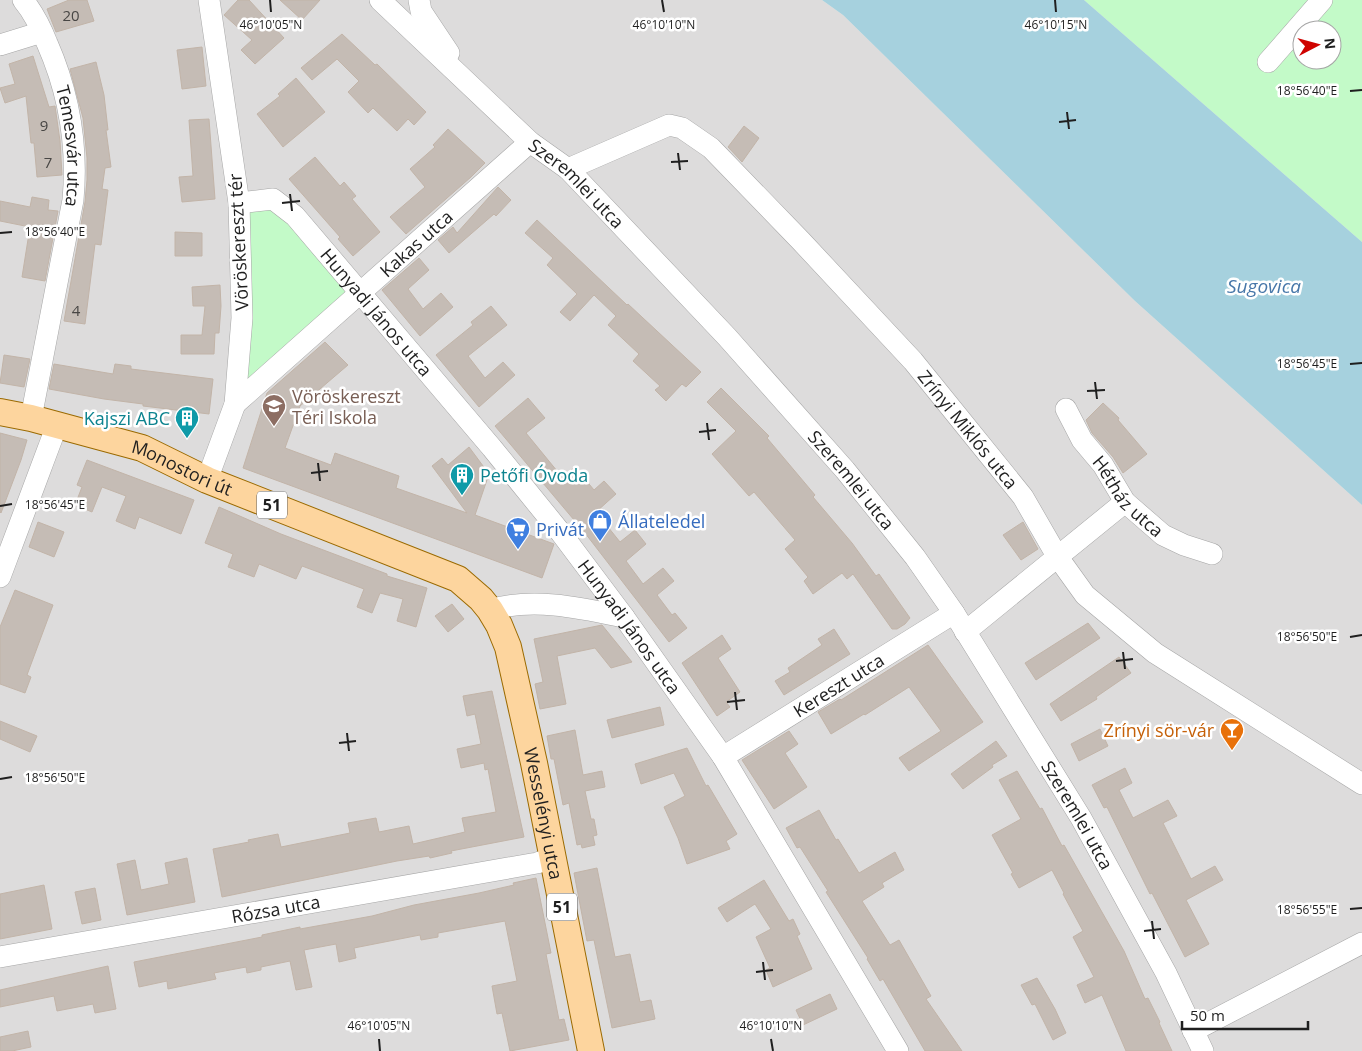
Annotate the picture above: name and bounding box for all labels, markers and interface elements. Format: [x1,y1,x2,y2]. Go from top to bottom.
house number: 20 [62,5,80,25]
text: 46°10'05"N [240,16,302,33]
text: 46°10'10"N [633,16,695,33]
text: 46°10'15"N [1025,16,1087,33]
north arrow [1292,20,1342,70]
text: N [1320,37,1340,50]
street label: Temesvár utca [51,82,86,209]
text: 18°56'40"E [1277,82,1337,99]
house number: 9 [40,115,48,135]
street label: Szeremlei utca [524,133,630,233]
house number: 7 [44,152,52,172]
street label: Vöröskereszt tér [222,172,254,311]
street label: Kakas utca [374,204,458,282]
text: 18°56'40"E [25,223,85,240]
street label: Hunyadi János utca [315,243,438,381]
water label: Sugovica [1227,273,1301,299]
house number: 4 [72,300,81,320]
text: 18°56'45"E [1277,355,1337,372]
street label: Zrínyi Miklós utca [913,365,1024,494]
place label: Vöröskereszt Téri Iskola [292,384,401,429]
school or university icon: Vöröskereszt Téri Iskola [261,393,287,427]
building icon: Kajszi ABC [174,405,200,439]
place label: Kajszi ABC [84,406,170,430]
street label: Szeremlei utca [803,425,900,534]
street label: Monostori út [129,434,236,501]
street label: Hétház utca [1088,450,1169,542]
building icon: Petőfi Óvoda [449,462,475,496]
place label: Petőfi Óvoda [480,463,588,487]
road number: 51 [257,492,287,518]
text: 18°56'45"E [25,496,85,513]
shop icon: Állateledel [587,508,613,542]
place label: Állateledel [618,509,705,533]
supermarket icon: Privát [505,516,531,550]
place label: Privát [536,517,584,541]
street label: Hunyadi János utca [573,554,687,699]
text: 18°56'50"E [1277,628,1337,645]
street label: Kereszt utca [788,648,888,722]
bar icon: Zrínyi sör-vár [1219,717,1245,751]
place label: Zrínyi sör-vár [1104,718,1215,742]
street label: Wesselényi utca [519,745,569,881]
street label: Szeremlei utca [1036,756,1119,874]
text: 18°56'50"E [25,769,85,786]
street label: Rózsa utca [230,889,322,928]
road number: 51 [547,894,577,920]
text: 18°56'55"E [1277,901,1337,918]
scale bar [1182,998,1308,1030]
text: 50 m [1190,1005,1225,1025]
text: 46°10'05"N [348,1017,410,1034]
text: 46°10'10"N [740,1017,802,1034]

